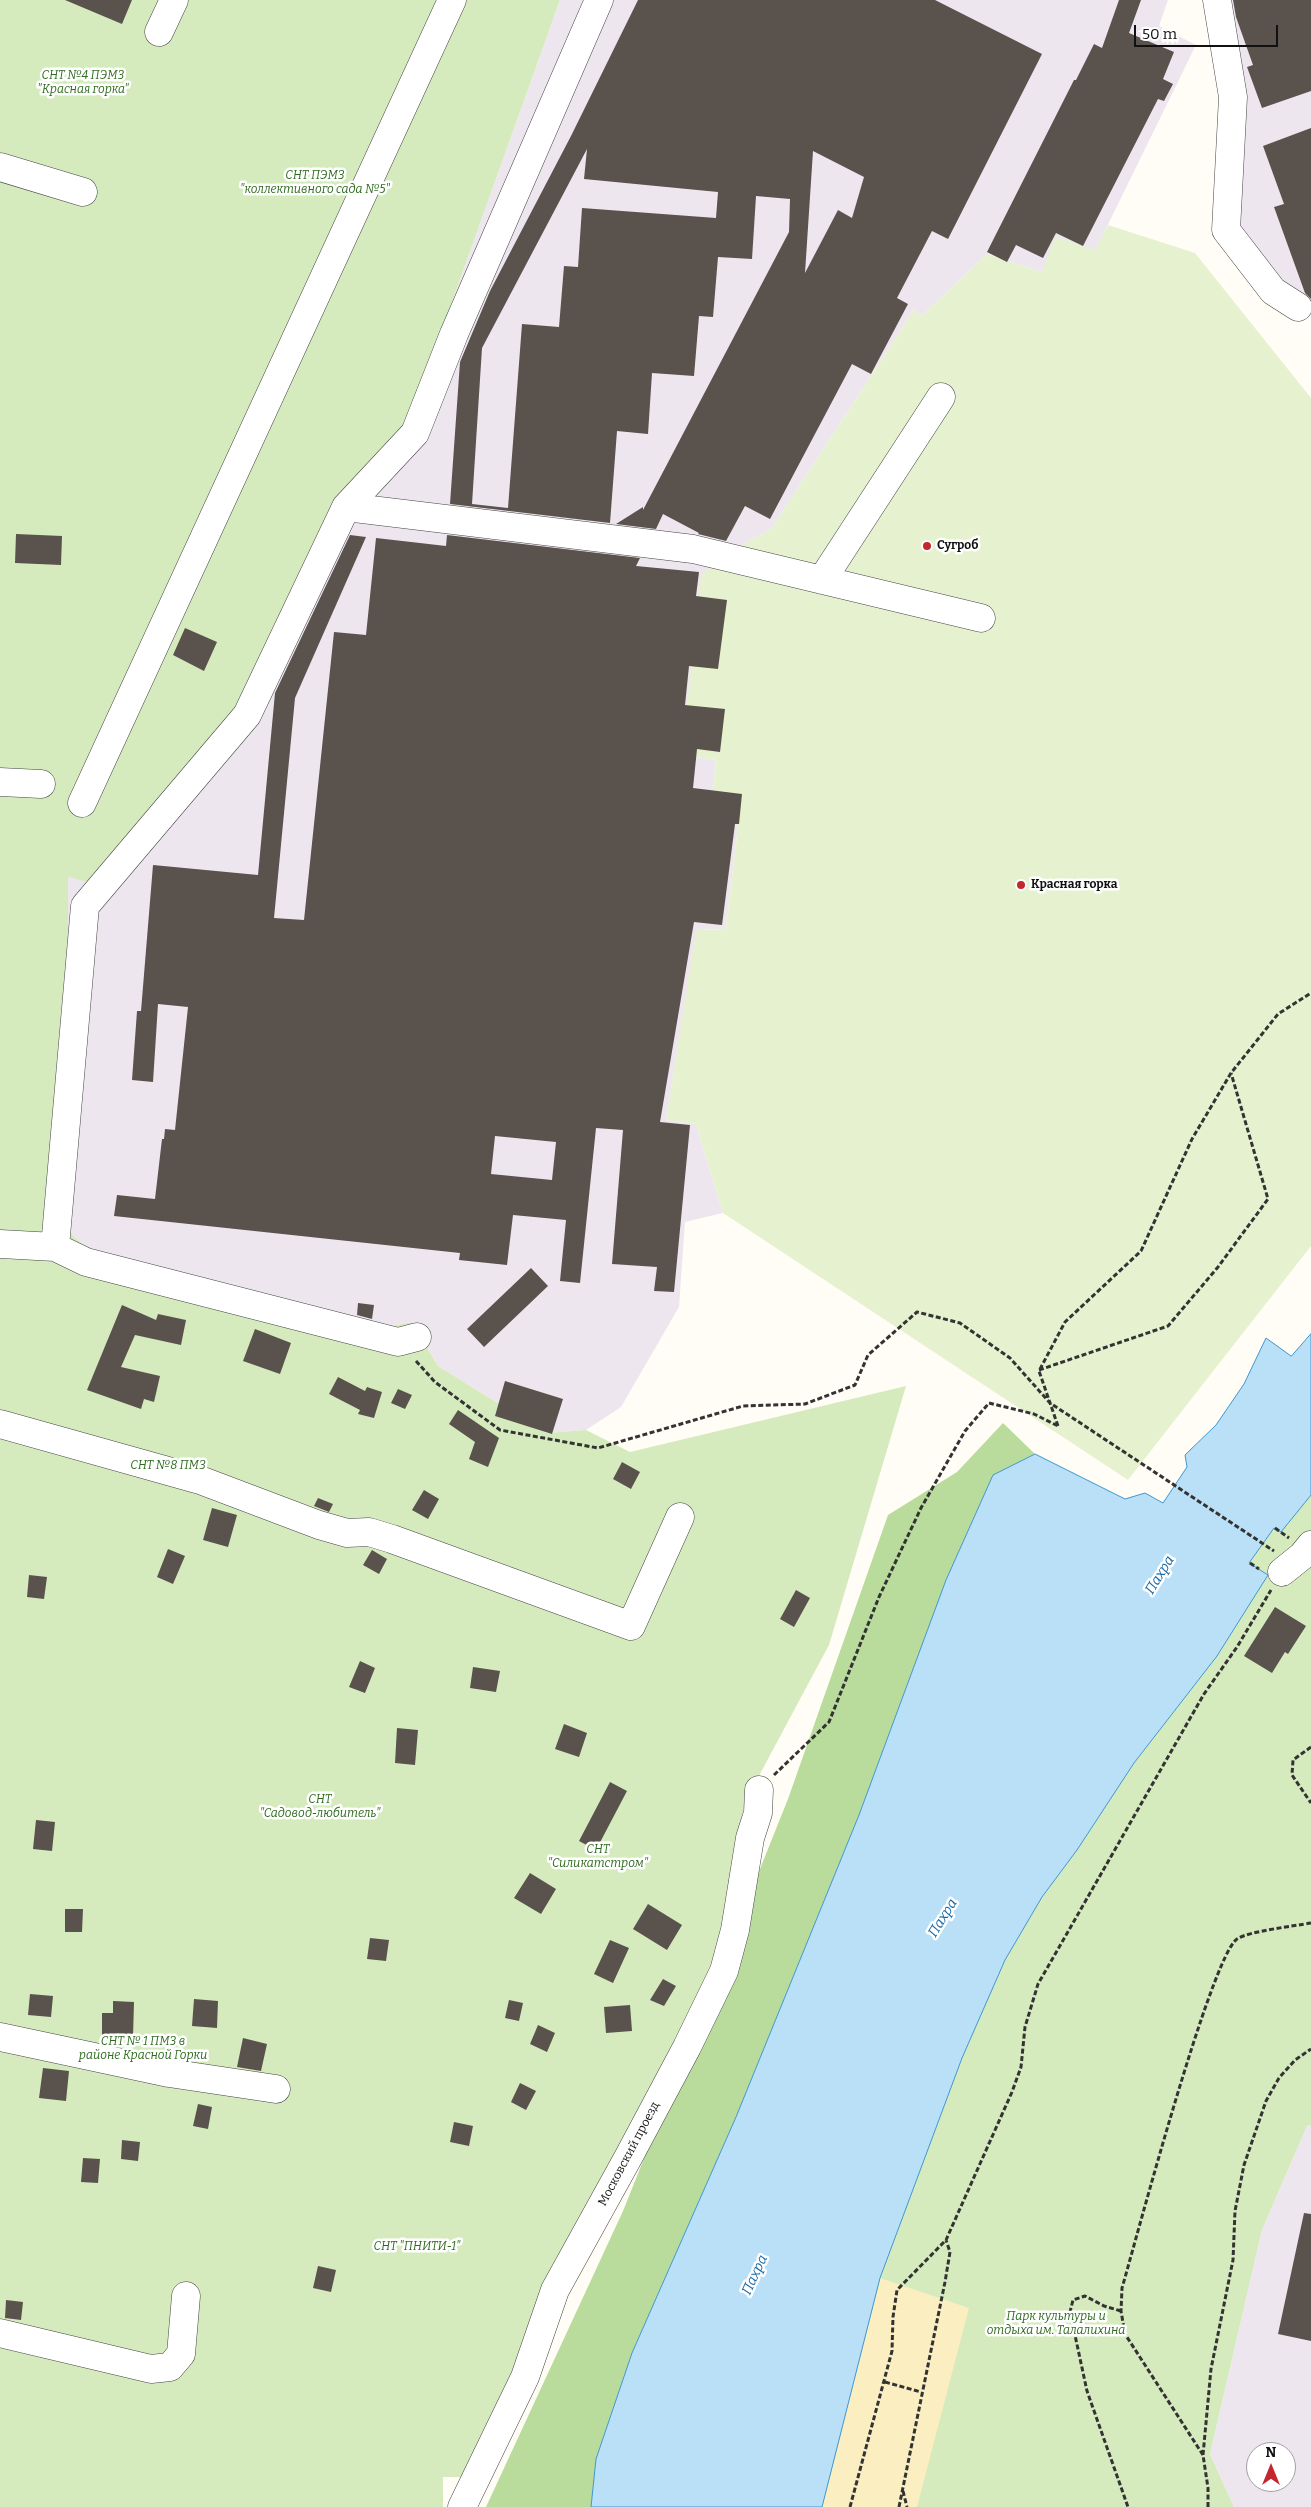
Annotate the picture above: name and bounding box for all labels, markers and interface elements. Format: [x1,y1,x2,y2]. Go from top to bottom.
scale bar [1136,15,1280,47]
text: 50 m [1142,25,1177,43]
park label: СНТ №4 ПЭМЗ "Красная горка" [37,69,129,97]
park label: СНТ ПЭМЗ "коллективного сада №5" [240,169,390,197]
place label: Сугроб [937,539,978,553]
marker: Сугроб [921,540,933,552]
place label: Красная горка [1031,878,1117,892]
marker: Красная горка [1015,879,1027,891]
park label: СНТ №8 ПМЗ [130,1459,206,1473]
water label: Пахра [1142,1553,1178,1597]
park label: СНТ "Садовод-любитель" [260,1793,380,1821]
park label: СНТ "Силикатстром" [548,1843,648,1871]
water label: Пахра [925,1896,961,1940]
park label: СНТ № 1 ПМЗ в районе Красной Горки [79,2035,207,2063]
street label: Московский проезд [595,2099,663,2209]
park label: СНТ "ПНИТИ-1" [374,2240,460,2254]
water label: Пахра [739,2252,771,2298]
park label: Парк культуры и отдыха им. Талалихина [987,2310,1125,2338]
north arrow [1246,2442,1296,2492]
text: N [1266,2444,1276,2461]

